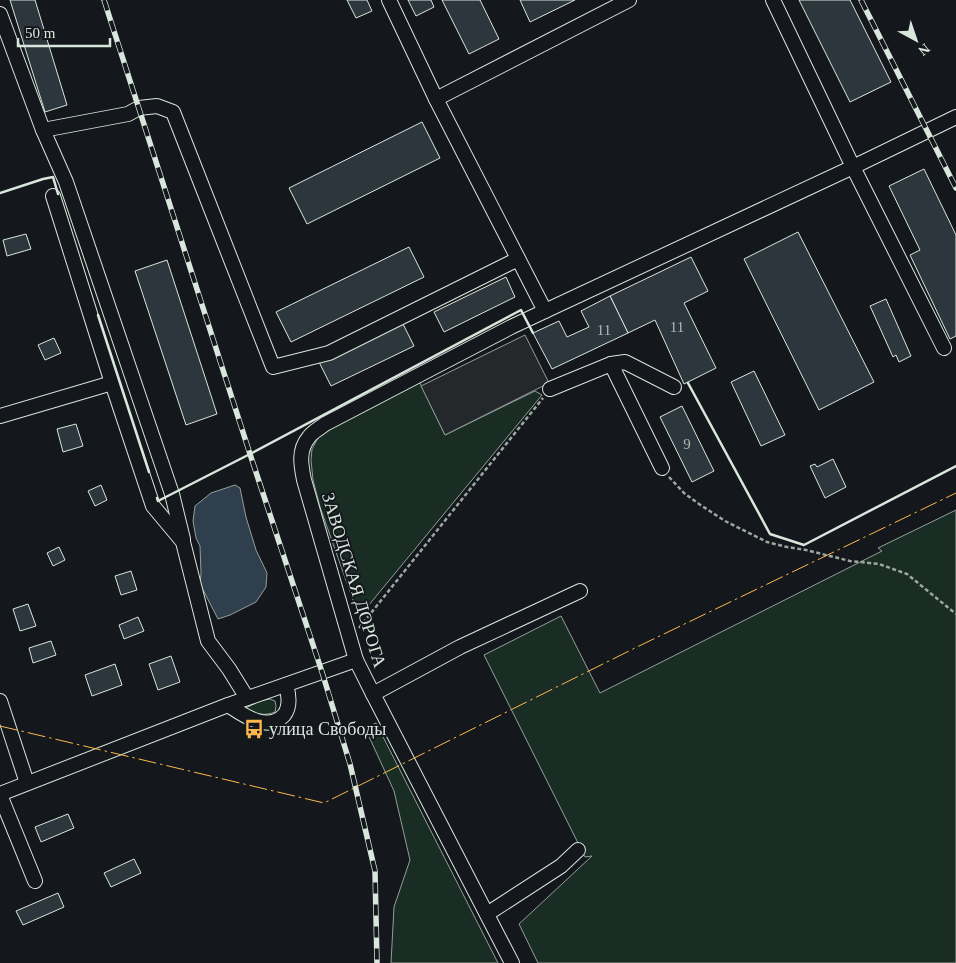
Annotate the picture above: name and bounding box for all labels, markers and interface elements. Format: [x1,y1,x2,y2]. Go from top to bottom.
scale bar [18,15,110,47]
north arrow [891,15,941,65]
text: 50 m [25,25,56,41]
text: N [915,41,933,59]
house number: 11 [670,319,684,335]
house number: 11 [597,322,611,338]
house number: 9 [683,436,691,452]
street label: ЗАВОДСКАЯ ДОРОГА [318,490,390,670]
bus stop icon: улица Свободы [243,718,265,740]
place label: улица Свободы [269,719,386,739]

